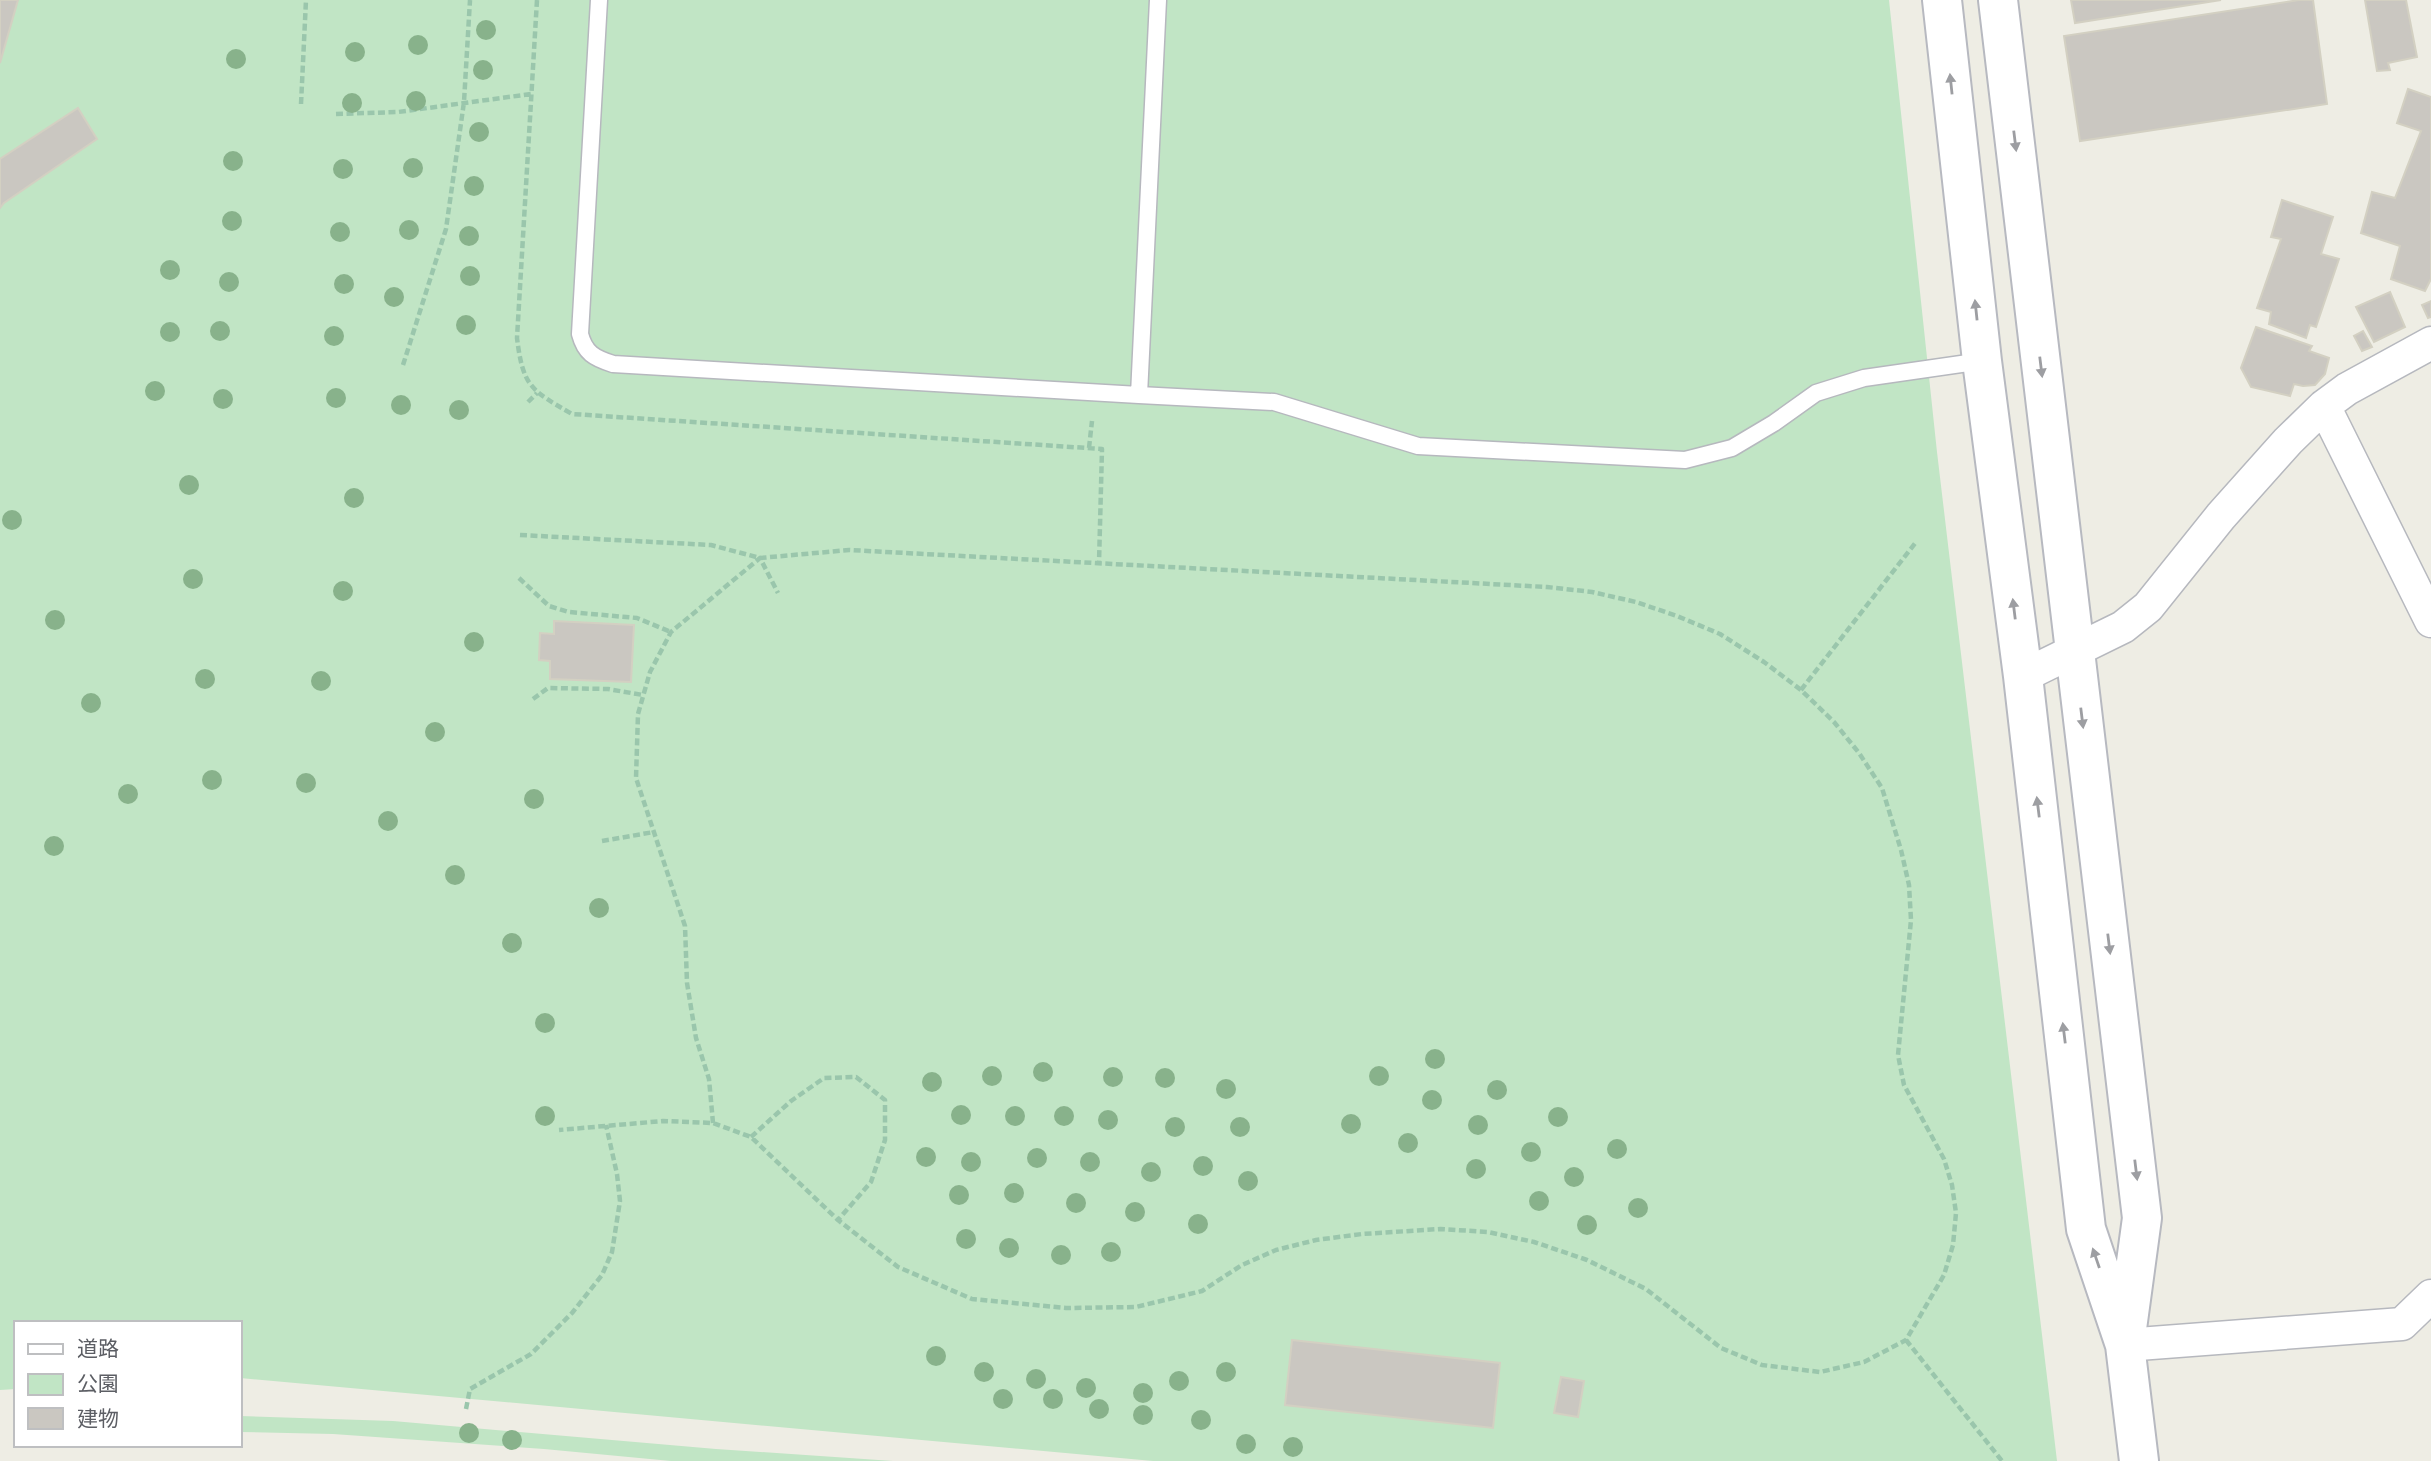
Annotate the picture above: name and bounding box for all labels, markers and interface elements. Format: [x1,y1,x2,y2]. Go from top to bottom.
one-way arrow [1946,73,1957,95]
one-way arrow [2009,130,2020,152]
one-way arrow [1970,299,1981,321]
one-way arrow [2035,356,2046,378]
one-way arrow [2008,597,2019,619]
one-way arrow [2076,707,2087,729]
one-way arrow [2032,796,2043,818]
one-way arrow [2103,933,2114,955]
one-way arrow [2058,1022,2069,1044]
one-way arrow [2130,1159,2141,1181]
one-way arrow [2090,1247,2101,1268]
legend [14,1321,242,1447]
text: 道路 [77,1335,119,1361]
text: 公園 [77,1370,119,1396]
text: 建物 [77,1405,119,1431]

